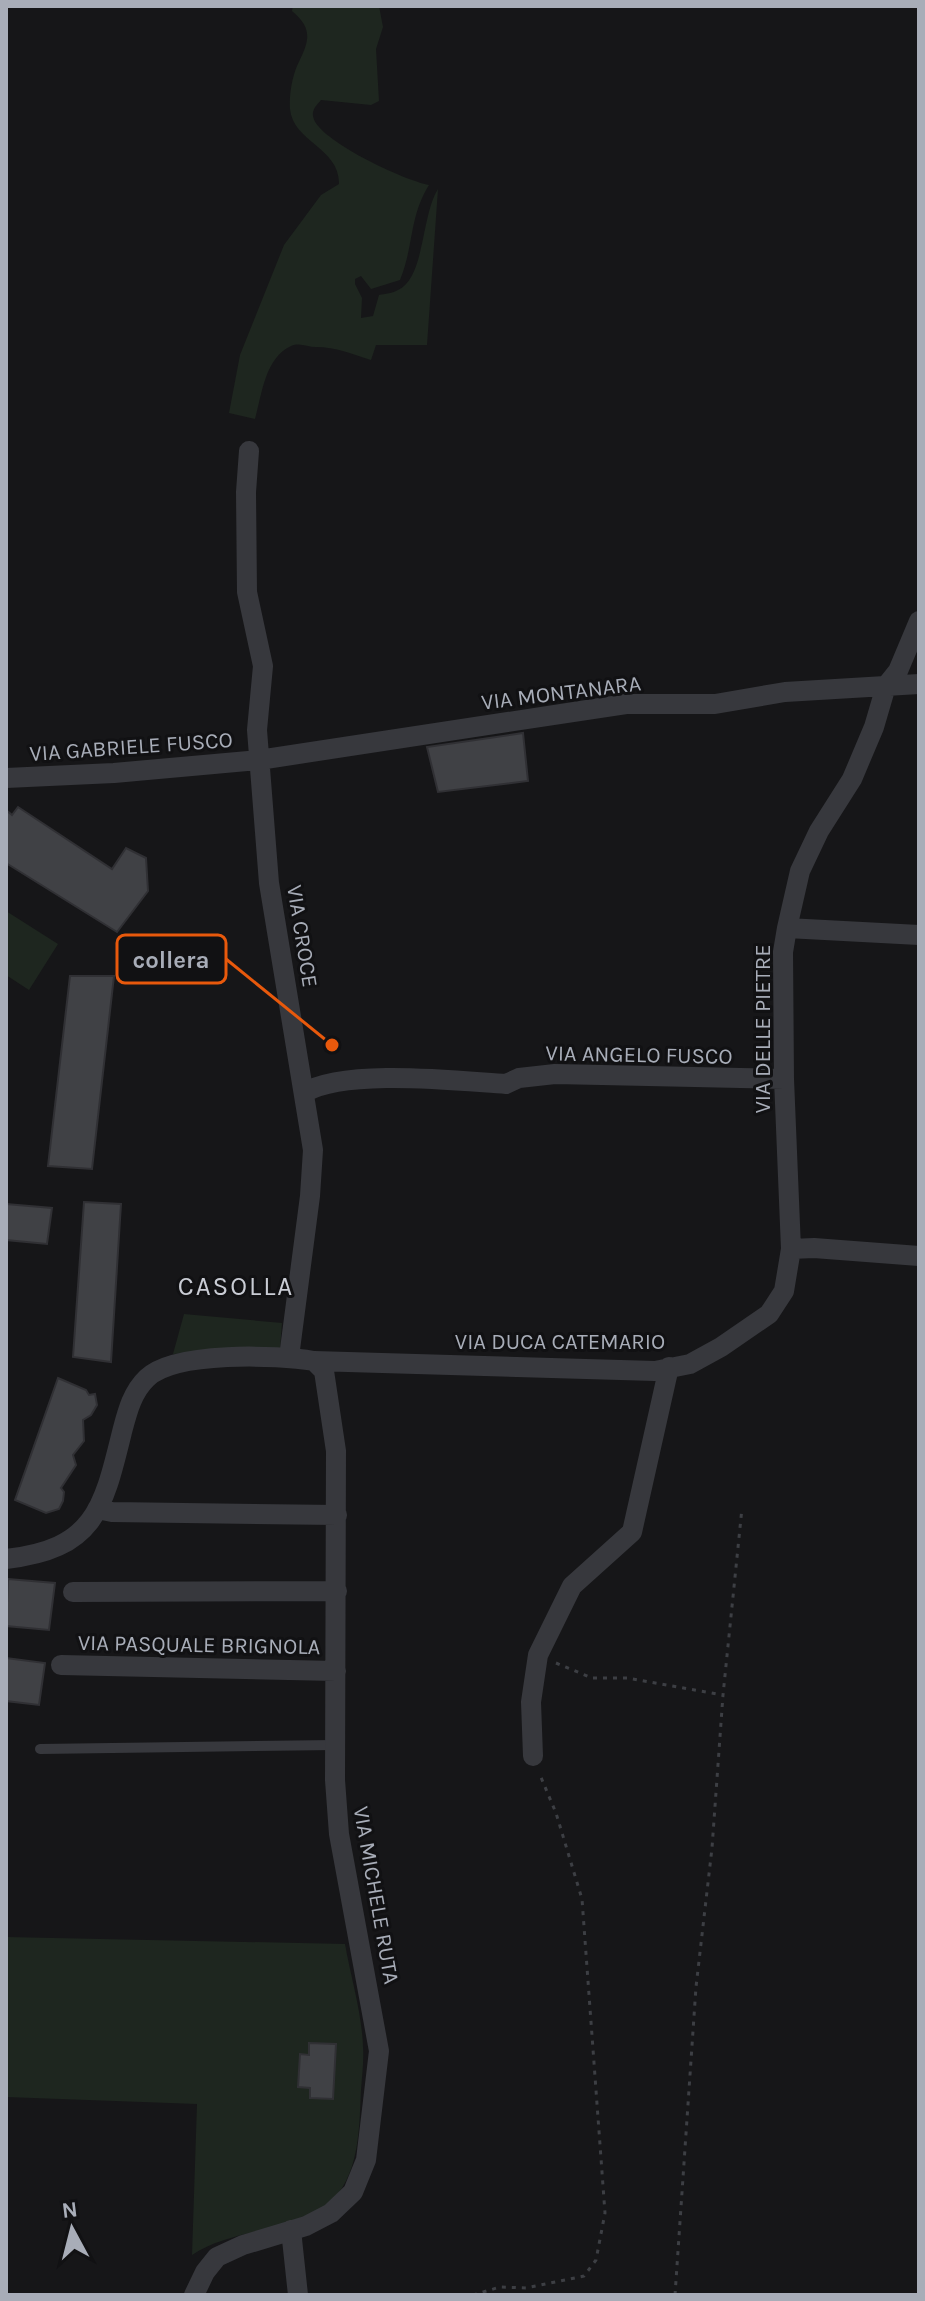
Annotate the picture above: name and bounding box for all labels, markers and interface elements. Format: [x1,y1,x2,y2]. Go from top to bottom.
street label: VIA MONTANARA [480,670,643,716]
street label: VIA GABRIELE FUSCO [29,727,234,767]
street label: VIA CROCE [281,883,323,989]
callout: collera [117,935,226,983]
street label: VIA DELLE PIETRE [750,945,776,1114]
text: collera [132,946,210,974]
street label: VIA ANGELO FUSCO [545,1040,733,1070]
district label: CASOLLA [178,1271,294,1302]
street label: VIA DUCA CATEMARIO [455,1329,665,1355]
street label: VIA PASQUALE BRIGNOLA [78,1630,321,1660]
street label: VIA MICHELE RUTA [348,1804,405,1987]
north arrow [32,2189,112,2269]
text: N [60,2196,79,2224]

